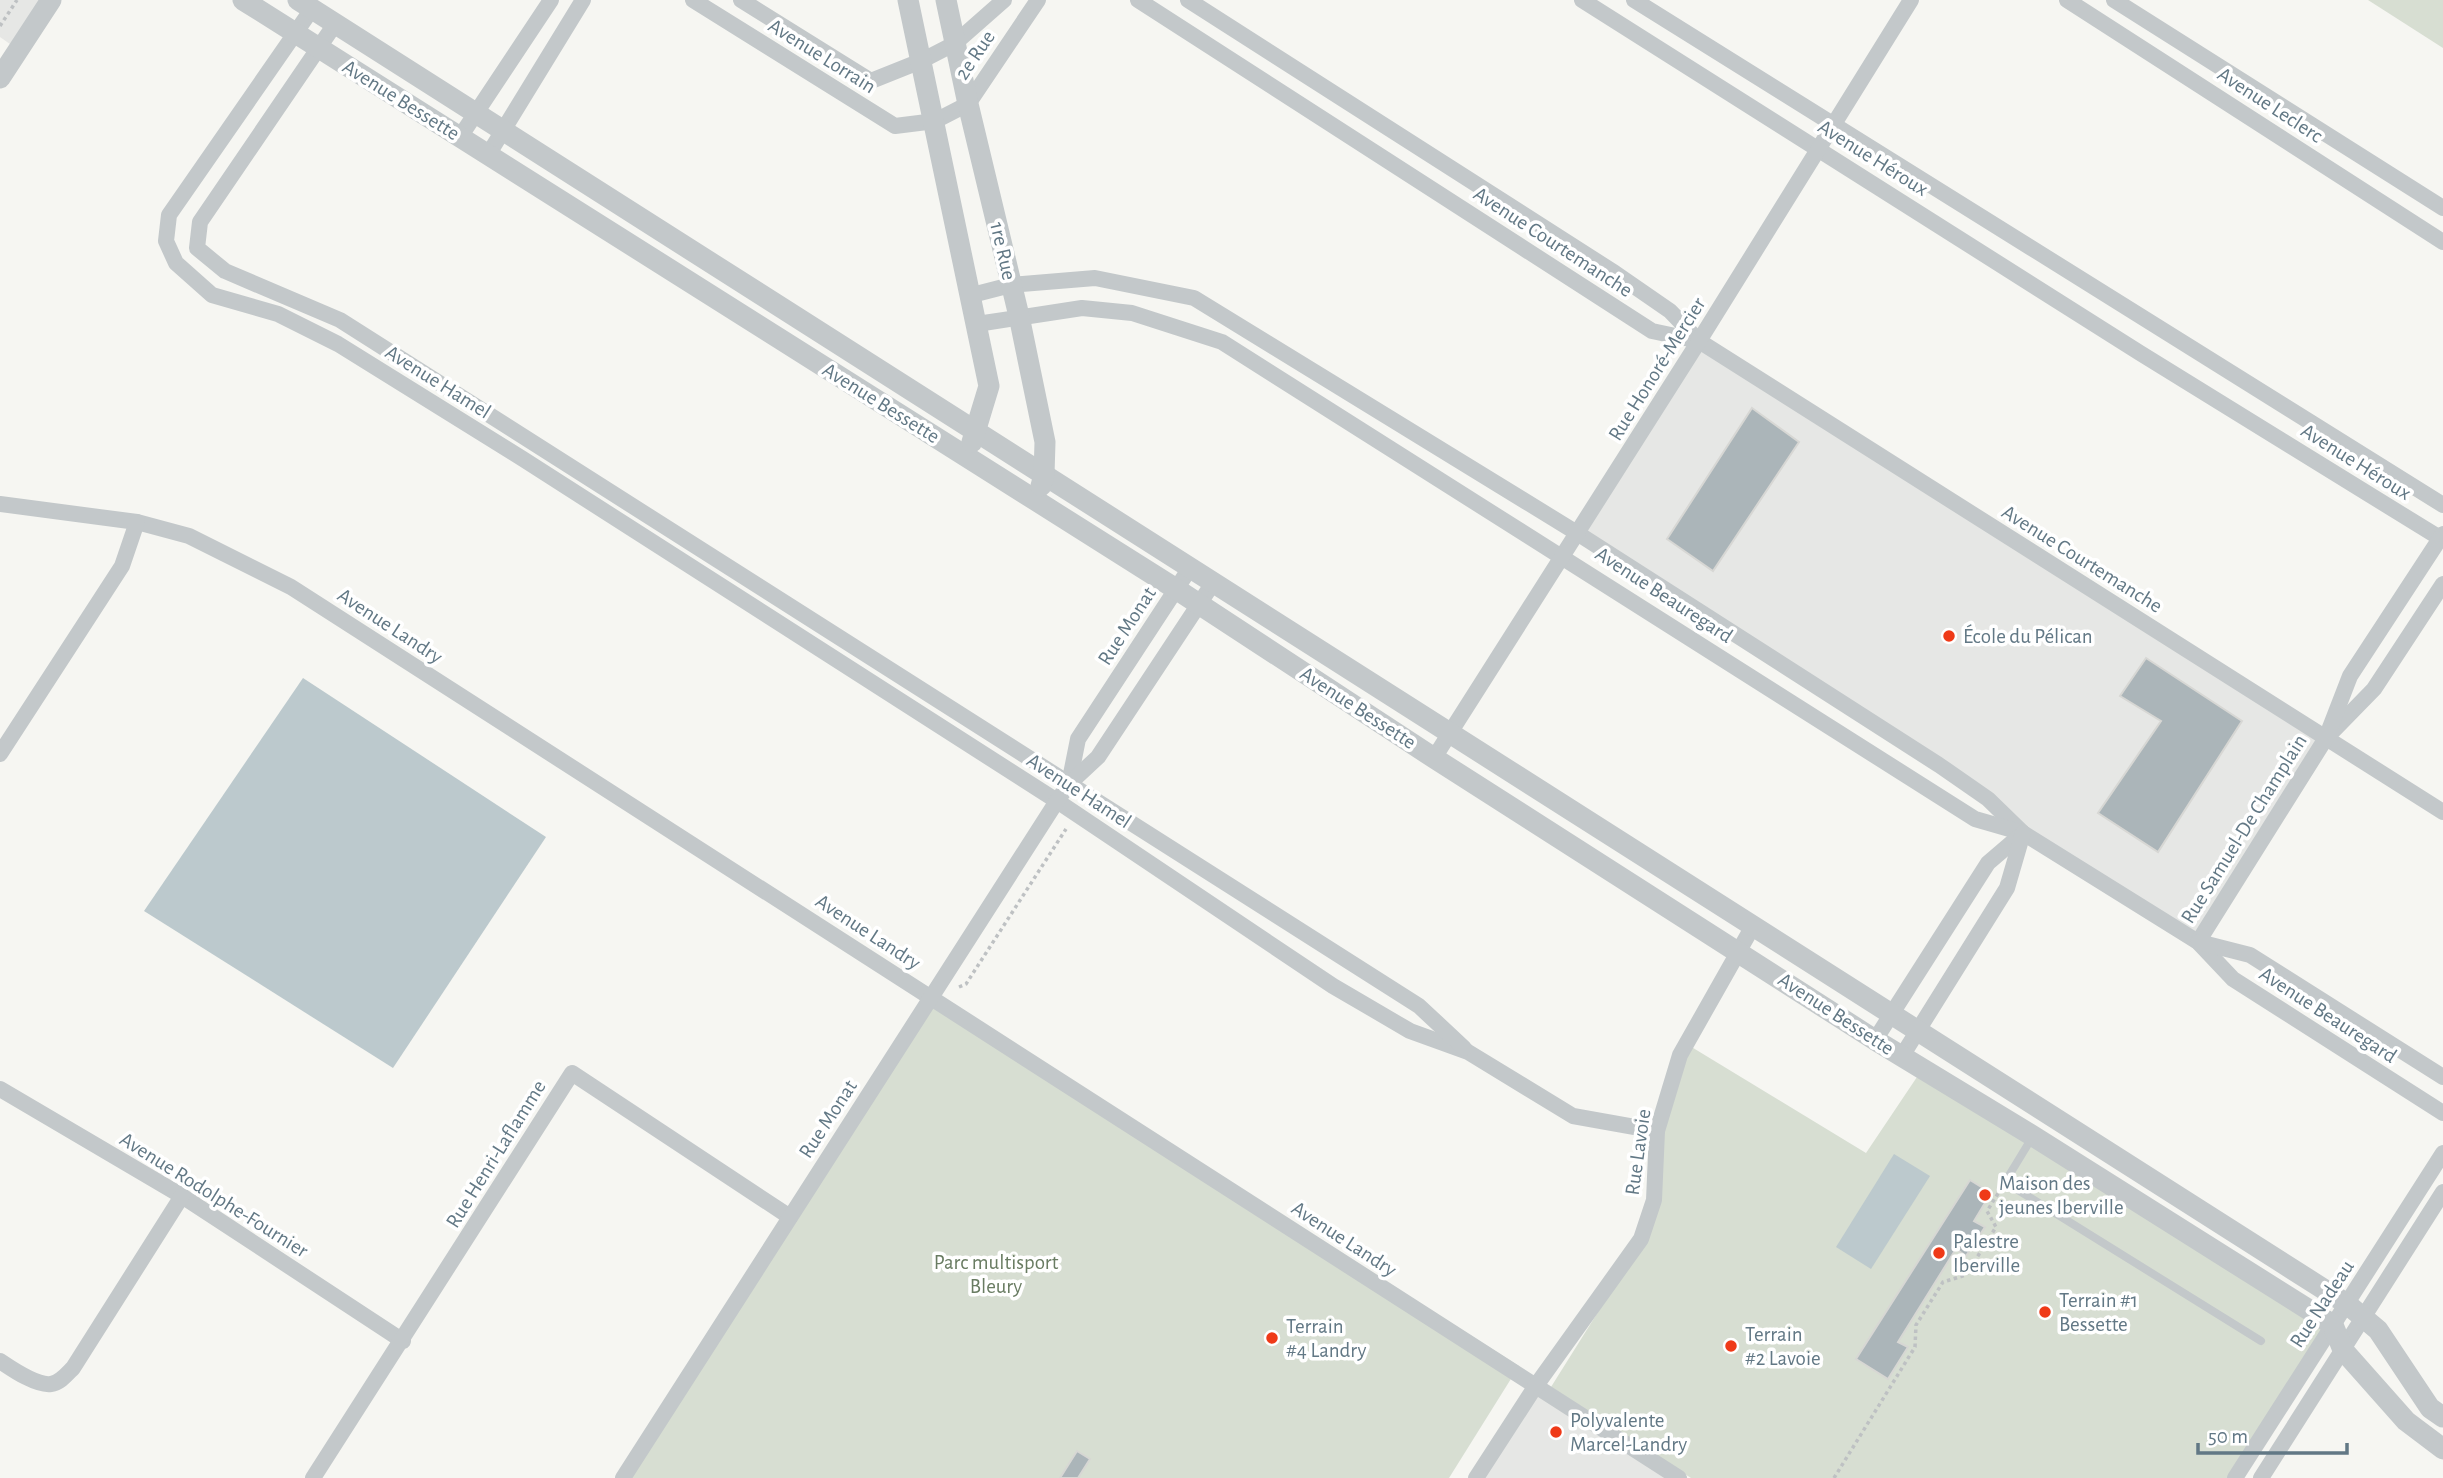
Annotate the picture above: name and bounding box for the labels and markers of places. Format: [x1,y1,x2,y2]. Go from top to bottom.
place label: École du Pélican [1963,624,2093,647]
marker: École du Pélican [1941,628,1957,644]
place label: Maison des jeunes Iberville [1999,1173,2124,1218]
marker: Maison des jeunes Iberville [1977,1187,1993,1203]
place label: Palestre Iberville [1953,1231,2020,1276]
marker: Palestre Iberville [1931,1245,1947,1261]
place label: Terrain #1 Bessette [2059,1290,2138,1335]
marker: Terrain #1 Bessette [2037,1304,2053,1320]
place label: Terrain #4 Landry [1286,1316,1366,1361]
place label: Terrain #2 Lavoie [1745,1324,1821,1369]
marker: Terrain #4 Landry [1264,1330,1280,1346]
marker: Terrain #2 Lavoie [1723,1338,1739,1354]
place label: Polyvalente Marcel-Landry [1570,1410,1687,1455]
marker: Polyvalente Marcel-Landry [1548,1424,1564,1440]

